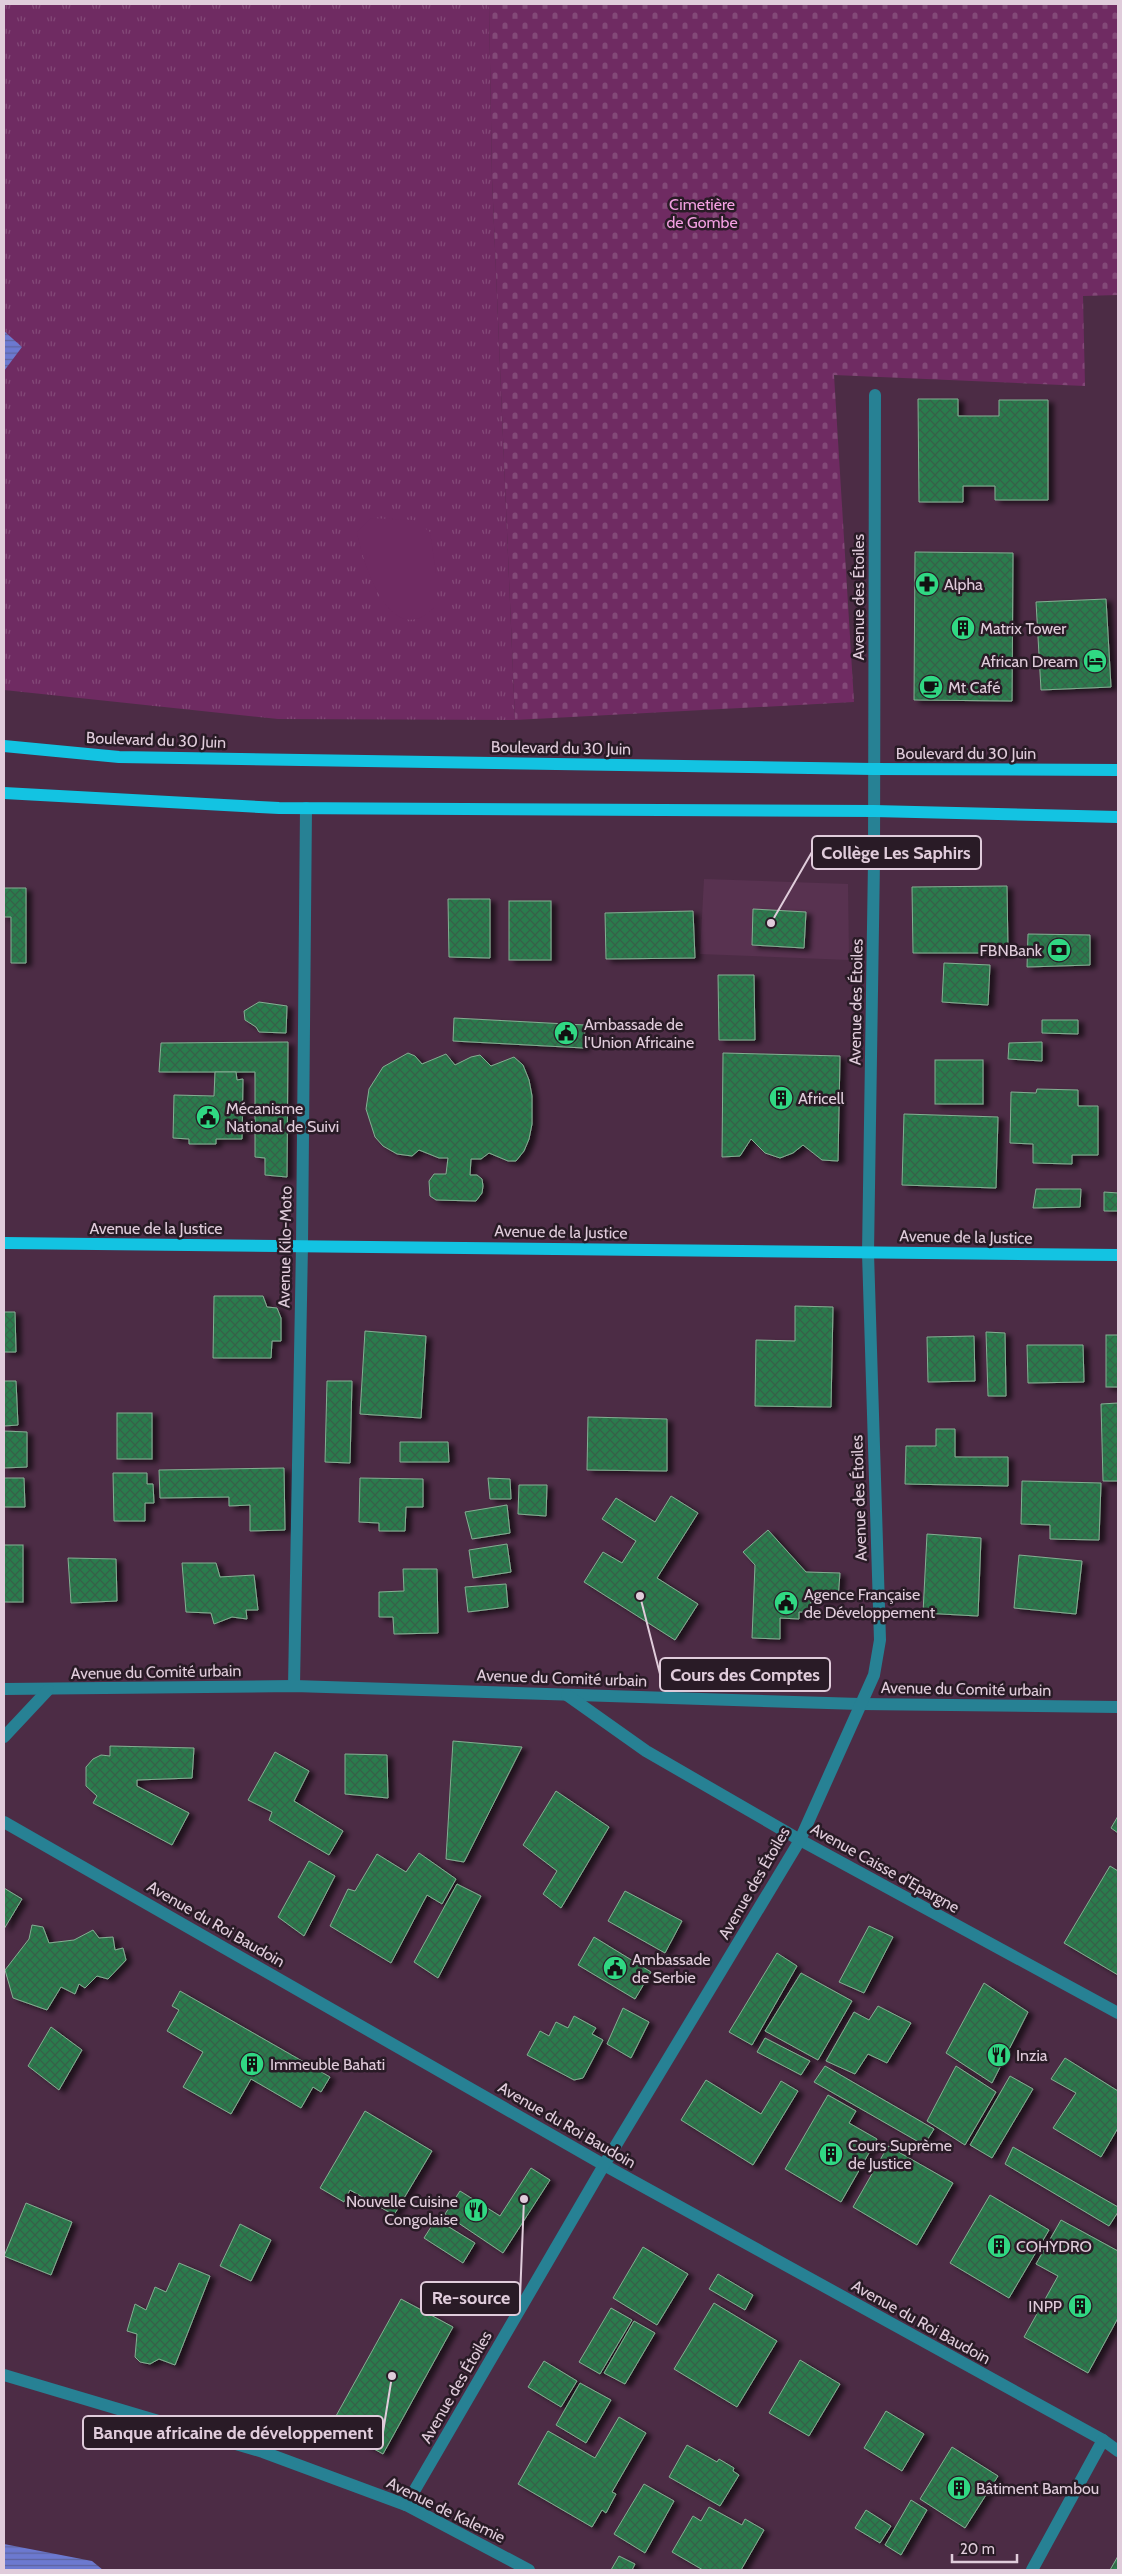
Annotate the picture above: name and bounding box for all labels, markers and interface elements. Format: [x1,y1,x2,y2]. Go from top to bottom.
park label: Cimetière de Gombe [666,195,738,232]
street label: Avenue des Étoiles [849,533,868,660]
pharmacy icon: Alpha [914,571,940,597]
place label: Alpha [944,575,983,594]
building icon: Matrix Tower [950,615,976,641]
place label: Matrix Tower [980,619,1067,638]
hotel icon: African Dream [1082,648,1108,674]
place label: African Dream [981,652,1078,671]
cafe icon: Mt Café [918,674,944,700]
place label: Mt Café [948,678,1000,697]
street label: Boulevard du 30 Juin [86,728,226,752]
street label: Boulevard du 30 Juin [491,737,631,759]
street label: Boulevard du 30 Juin [896,744,1036,763]
callout: Collège Les Saphirs [812,836,981,869]
text: Collège Les Saphirs [821,842,971,864]
bank icon: FBNBank [1046,937,1072,963]
street label: Avenue des Étoiles [845,938,867,1065]
place label: FBNBank [979,941,1043,960]
place label: Ambassade de l'Union Africaine [584,1015,694,1052]
public building icon: Ambassade de l'Union Africaine [553,1020,579,1046]
building icon: Africell [768,1085,794,1111]
place label: Africell [798,1089,844,1108]
place label: Mécanisme National de Suivi [226,1099,339,1136]
public building icon: Mécanisme National de Suivi [195,1104,221,1130]
street label: Avenue Kilo-Moto [274,1186,296,1308]
street label: Avenue de la Justice [89,1219,223,1238]
street label: Avenue de la Justice [494,1221,628,1243]
street label: Avenue de la Justice [899,1226,1033,1248]
street label: Avenue des Étoiles [847,1434,871,1561]
place label: Agence Française de Développement [804,1585,936,1622]
public building icon: Agence Française de Développement [773,1590,799,1616]
callout: Cours des Comptes [660,1658,830,1691]
street label: Avenue du Comité urbain [71,1661,241,1683]
text: Cours des Comptes [670,1664,820,1686]
street label: Avenue du Comité urbain [476,1666,648,1690]
street label: Avenue du Comité urbain [881,1678,1051,1700]
street label: Avenue Caisse d'Epargne [807,1819,963,1917]
street label: Avenue des Étoiles [714,1823,794,1942]
street label: Avenue du Roi Baudoin [144,1877,288,1971]
place label: Ambassade de Serbie [632,1950,710,1987]
public building icon: Ambassade de Serbie [602,1955,628,1981]
restaurant icon: Inzia [986,2042,1012,2068]
place label: Inzia [1016,2046,1048,2065]
building icon: Immeuble Bahati [239,2051,265,2077]
place label: Immeuble Bahati [270,2055,385,2074]
street label: Avenue du Roi Baudoin [495,2078,639,2172]
place label: Cours Suprème de Justice [848,2136,952,2173]
building icon: Cours Suprème de Justice [818,2141,844,2167]
place label: Nouvelle Cuisine Congolaise [346,2192,458,2229]
restaurant icon: Nouvelle Cuisine Congolaise [463,2197,489,2223]
building icon: COHYDRO [986,2233,1012,2259]
place label: COHYDRO [1016,2237,1092,2256]
street label: Avenue du Roi Baudoin [848,2276,994,2368]
callout: Re-source [421,2282,520,2315]
text: Re-source [432,2287,510,2309]
building icon: INPP [1067,2293,1093,2319]
place label: INPP [1028,2297,1062,2316]
street label: Avenue des Étoiles [416,2327,496,2446]
callout: Banque africaine de développement [83,2416,383,2449]
text: Banque africaine de développement [93,2422,373,2444]
street label: Avenue de Kalemie [384,2473,508,2547]
building icon: Bâtiment Bambou [946,2475,972,2501]
place label: Bâtiment Bambou [976,2479,1099,2498]
scale bar [952,2532,1017,2564]
text: 20 m [960,2540,995,2558]

